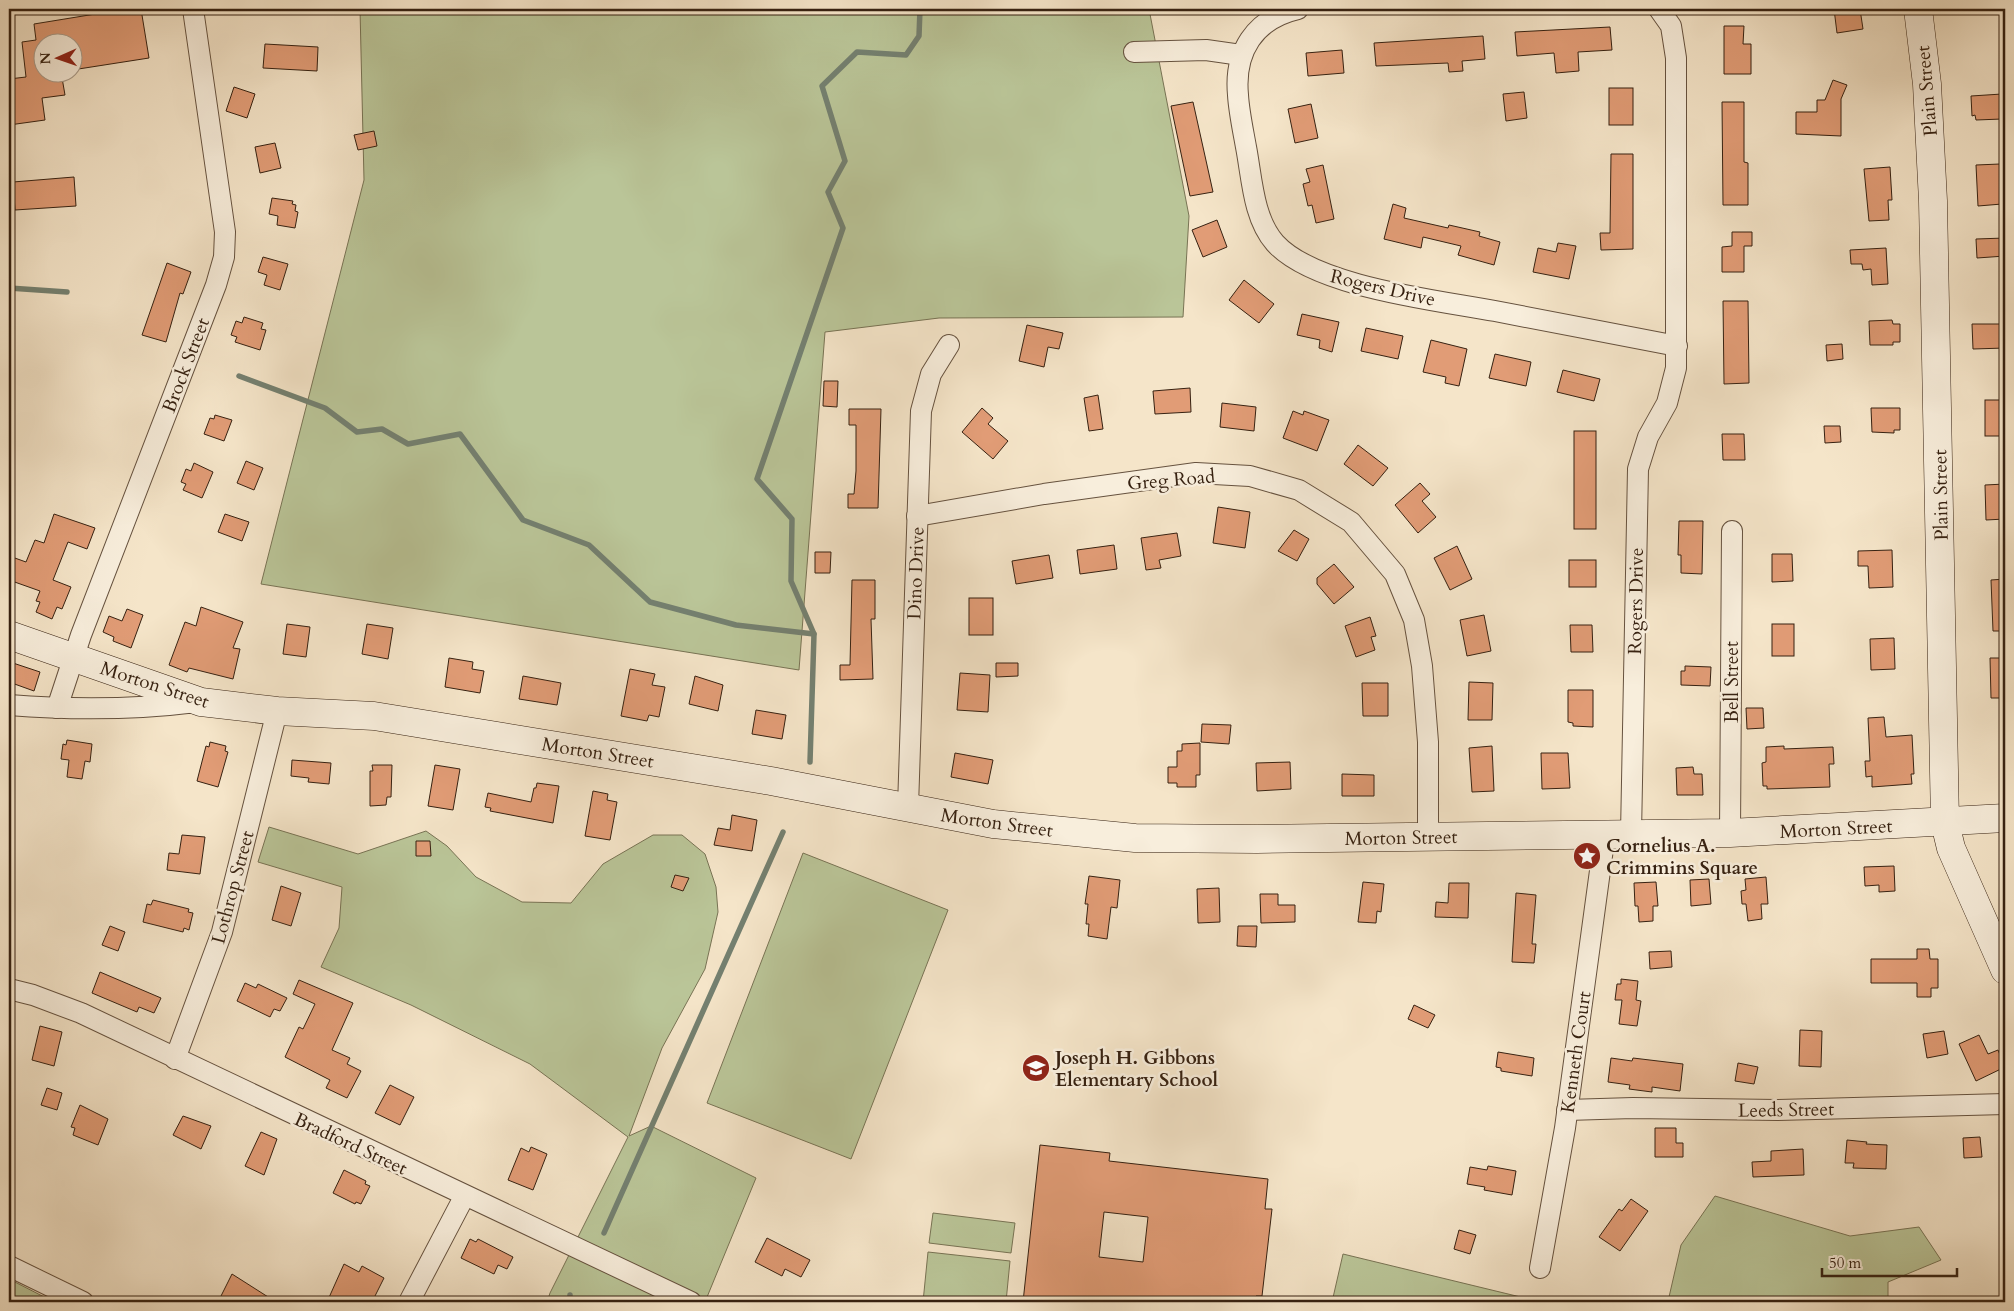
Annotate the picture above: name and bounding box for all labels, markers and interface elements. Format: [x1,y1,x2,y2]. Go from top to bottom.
north arrow [32,32,82,82]
street label: Plain Street [1910,44,1944,137]
text: N [36,52,55,65]
street label: Rogers Drive [1328,263,1438,313]
street label: Brock Street [156,314,216,417]
street label: Plain Street [1927,449,1955,541]
street label: Greg Road [1126,463,1216,497]
street label: Dino Drive [901,526,931,620]
street label: Rogers Drive [1622,547,1650,655]
street label: Bell Street [1719,641,1745,723]
street label: Morton Street [97,655,212,715]
street label: Morton Street [540,731,656,775]
street label: Morton Street [939,802,1055,844]
street label: Morton Street [1779,813,1893,845]
street label: Morton Street [1344,824,1458,852]
street label: Lothrop Street [205,828,261,947]
place label: Cornelius A. Crimmins Square [1606,833,1758,881]
place icon: Cornelius A. Crimmins Square [1572,841,1602,871]
street label: Kenneth Court [1555,990,1597,1115]
place label: Joseph H. Gibbons Elementary School [1052,1045,1218,1093]
school or university icon: Joseph H. Gibbons Elementary School [1021,1053,1051,1083]
street label: Leeds Street [1738,1096,1834,1124]
street label: Bradford Street [290,1106,411,1181]
scale bar [1822,1246,1956,1278]
text: 50 m [1829,1253,1861,1273]

